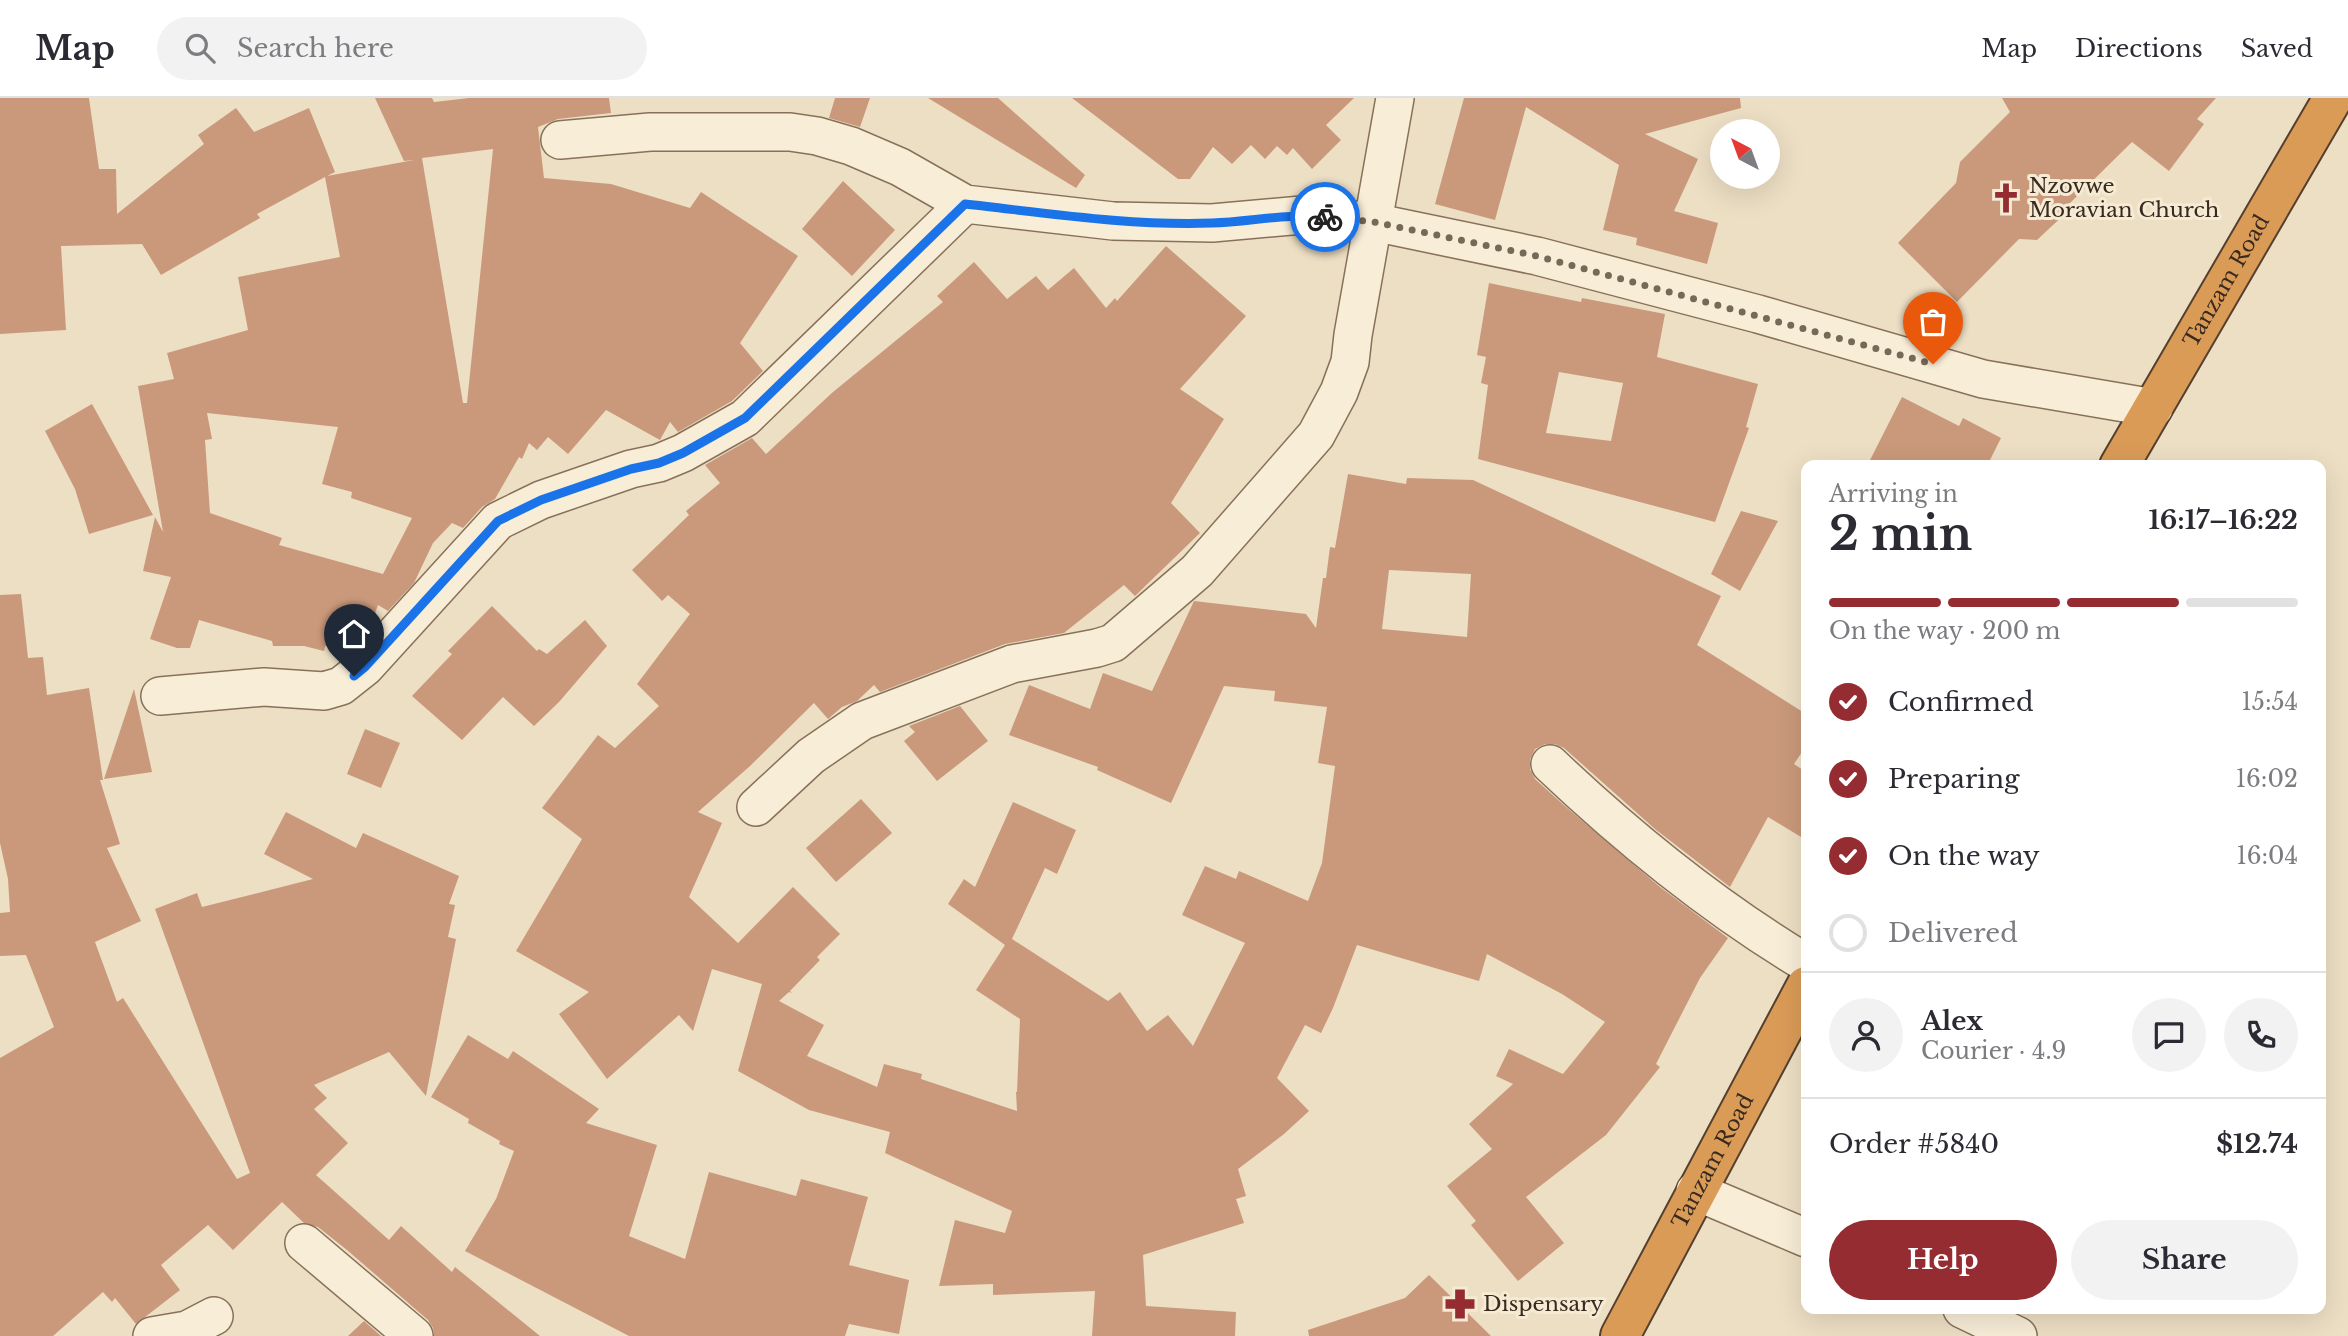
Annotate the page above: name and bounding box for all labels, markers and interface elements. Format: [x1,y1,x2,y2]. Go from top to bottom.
search box [157,17,647,80]
text: Map [35,28,115,69]
icon: search [181,29,219,67]
text: Search here [237,32,394,64]
text: Map [1981,34,2037,63]
text: Directions [2075,34,2203,63]
text: Saved [2241,34,2313,63]
north arrow [1710,119,1780,189]
map controls [1710,119,1780,189]
place label: Nzovwe Moravian Church [2029,173,2219,223]
church icon: Nzovwe Moravian Church [1989,181,2023,215]
courier [1290,182,1360,252]
icon: bike [1306,198,1344,236]
street label: Tanzam Road [2178,210,2275,352]
pin [1903,292,1963,364]
icon: bag [1914,303,1952,341]
text: Arriving in [1829,480,1958,508]
text: 16:17–16:22 [2148,504,2298,536]
text: 2 min [1829,505,1972,562]
pin [324,604,384,676]
icon: home [335,615,373,653]
text: On the way · 200 m [1829,617,2061,645]
icon: check [1829,683,1867,721]
text: Confirmed [1888,686,2033,718]
text: 15:54 [2242,688,2298,716]
icon: check [1829,760,1867,798]
text: Preparing [1888,763,2020,795]
text: 16:02 [2236,765,2298,793]
icon: check [1829,837,1867,875]
text: On the way [1888,840,2040,872]
text: 16:04 [2237,842,2298,870]
text: Delivered [1888,917,2018,949]
button: person [1829,998,1903,1072]
button: chat [2132,998,2206,1072]
button: phone [2224,998,2298,1072]
text: Alex [1921,1005,1983,1037]
text: Courier · 4.9 [1921,1037,2066,1065]
street label: Tanzam Road [1667,1089,1759,1233]
text: Order #5840 [1829,1128,1999,1160]
text: $12.74 [2216,1128,2298,1160]
button: Help [1829,1220,2057,1300]
button: Share [2071,1220,2298,1300]
pharmacy icon: Dispensary [1443,1287,1477,1321]
place label: Dispensary [1483,1291,1604,1317]

